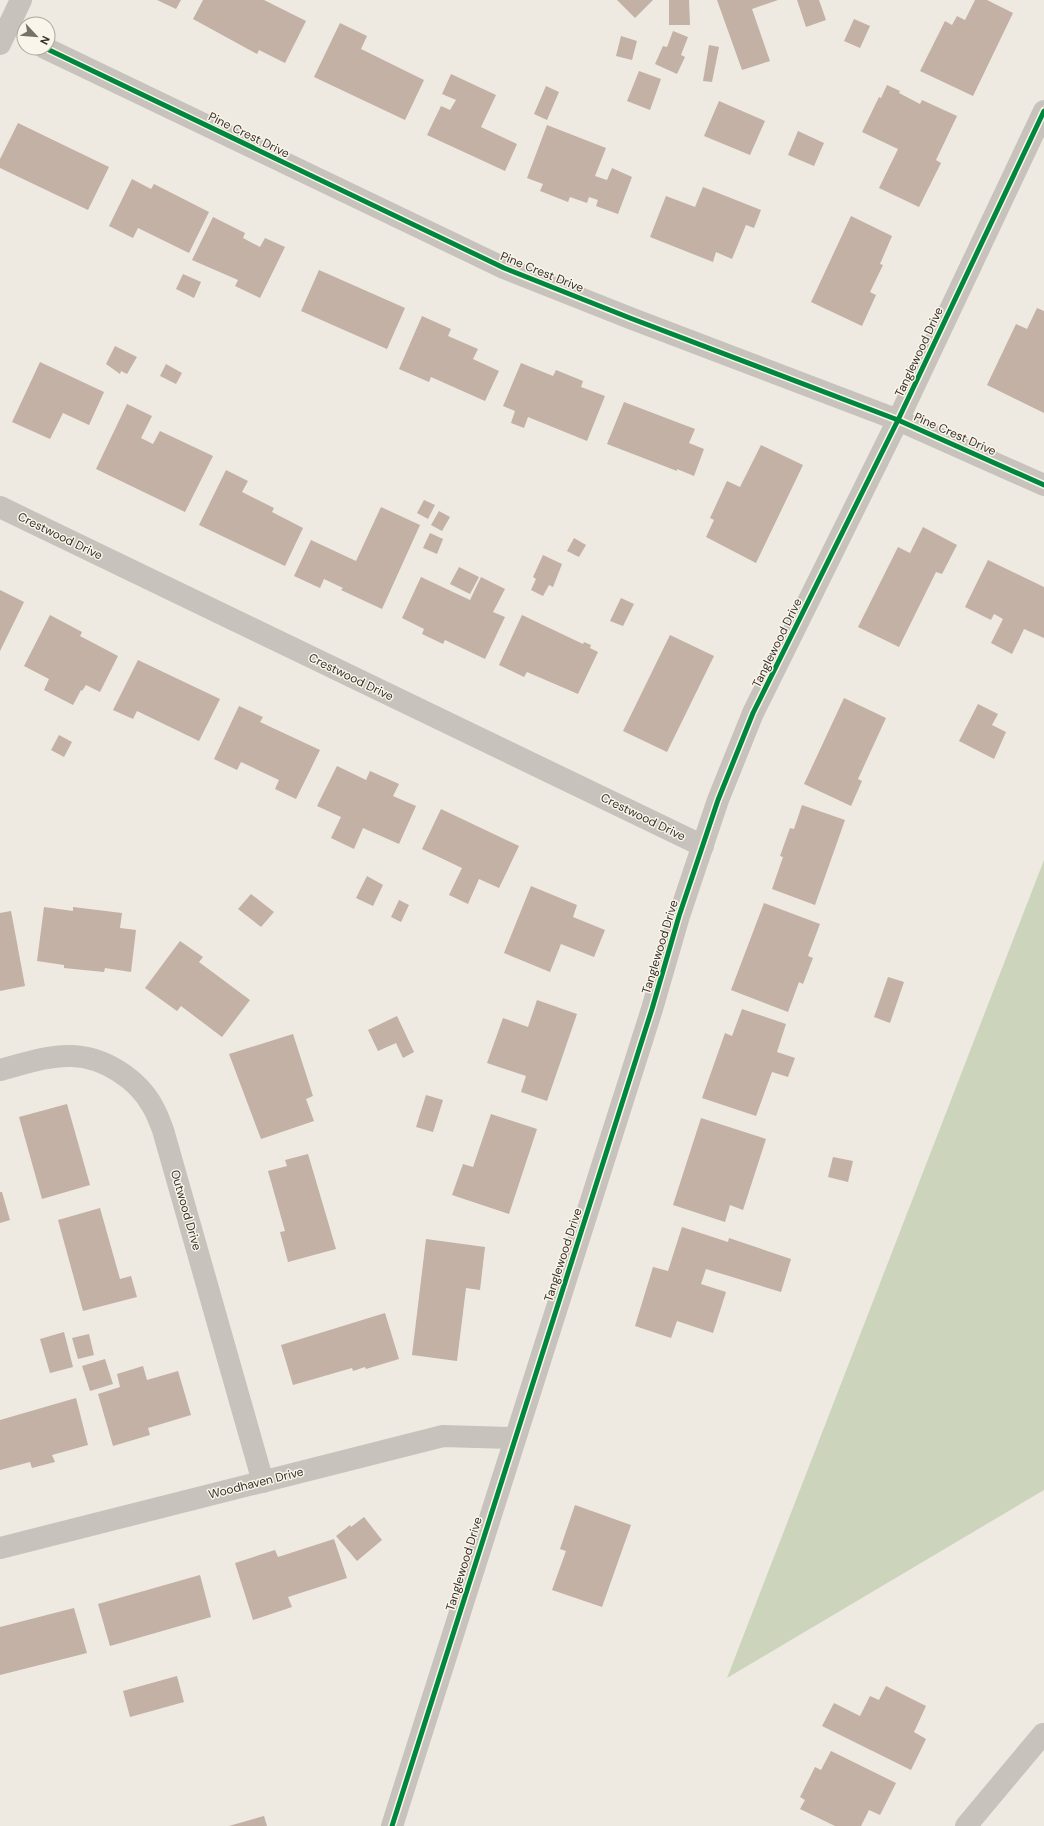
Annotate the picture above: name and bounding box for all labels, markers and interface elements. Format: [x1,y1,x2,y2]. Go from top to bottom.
north arrow [16,16,56,56]
text: N [37,34,53,47]
street label: Pine Crest Drive [206,108,292,162]
street label: Pine Crest Drive [498,248,586,296]
street label: Tanglewood Drive [891,304,947,400]
street label: Pine Crest Drive [911,409,999,459]
street label: Crestwood Drive [15,509,105,564]
street label: Tanglewood Drive [748,596,806,690]
street label: Crestwood Drive [306,650,396,705]
street label: Crestwood Drive [598,790,688,845]
street label: Tanglewood Drive [638,898,682,996]
street label: Outwood Drive [167,1168,205,1252]
street label: Tanglewood Drive [540,1206,586,1304]
street label: Woodhaven Drive [207,1463,305,1503]
street label: Tanglewood Drive [442,1515,486,1613]

